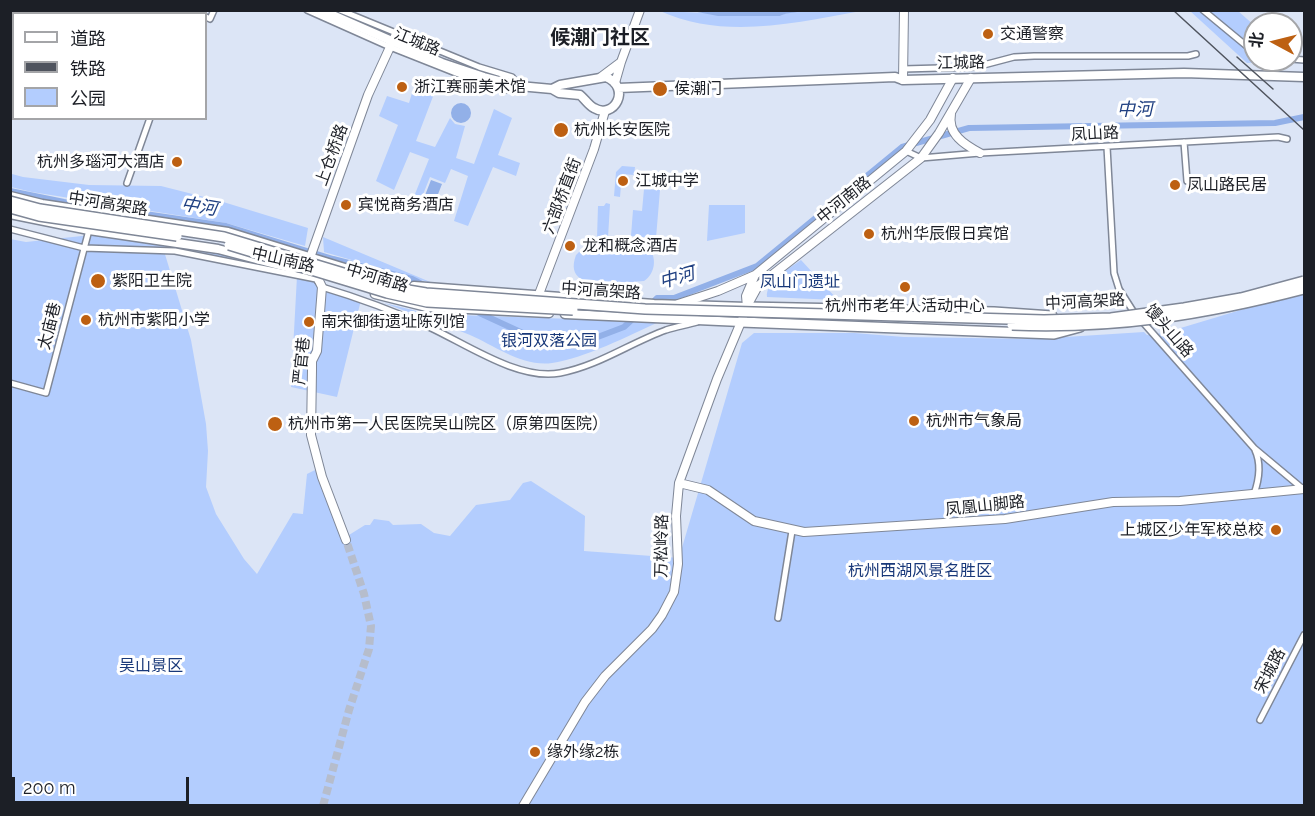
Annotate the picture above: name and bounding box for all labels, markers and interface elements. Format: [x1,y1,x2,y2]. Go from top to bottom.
legend [12,12,207,120]
north arrow [1243,12,1303,72]
street label: 江城路 [391,24,443,60]
place label: 交通警察 [1000,24,1064,44]
district label: 候潮门社区 [550,26,650,50]
marker: 交通警察 [981,27,995,41]
text: 道路 [70,28,106,49]
text: 北 [1246,31,1267,49]
street label: 江城路 [937,53,985,73]
text: 铁路 [70,58,106,79]
place label: 浙江赛丽美术馆 [414,77,526,97]
place label: 侯潮门 [674,79,722,99]
marker: 浙江赛丽美术馆 [395,80,409,94]
marker: 侯潮门 [651,80,669,98]
text: 公园 [70,88,106,109]
water label: 中河 [1117,99,1153,121]
place label: 杭州长安医院 [574,120,670,140]
marker: 杭州长安医院 [552,121,570,139]
street label: 上仓桥路 [312,122,352,188]
street label: 凤山路 [1071,123,1119,145]
place label: 杭州多瑙河大酒店 [37,152,165,172]
marker: 杭州多瑙河大酒店 [170,155,184,169]
street label: 六部桥直街 [539,155,585,237]
place label: 江城中学 [635,171,699,191]
street label: 中河南路 [813,172,875,228]
marker: 江城中学 [616,174,630,188]
place label: 凤山路民居 [1187,175,1267,195]
marker: 凤山路民居 [1168,178,1182,192]
street label: 中河高架路 [67,188,149,220]
water label: 中河 [180,194,218,220]
place label: 宾悦商务酒店 [358,195,454,215]
marker: 宾悦商务酒店 [339,198,353,212]
place label: 杭州华辰假日宾馆 [881,224,1009,244]
marker: 杭州华辰假日宾馆 [862,227,876,241]
place label: 龙和概念酒店 [582,236,678,256]
marker: 龙和概念酒店 [563,239,577,253]
street label: 中山南路 [250,243,316,277]
street label: 中河南路 [344,259,410,297]
water label: 中河 [657,263,697,293]
place label: 紫阳卫生院 [112,271,192,291]
marker: 紫阳卫生院 [89,272,107,290]
park label: 凤山门遗址 [760,272,840,292]
street label: 中河高架路 [560,279,642,303]
marker: 杭州市老年人活动中心 [898,280,912,294]
street label: 中河高架路 [1045,290,1125,314]
place label: 杭州市老年人活动中心 [825,296,985,316]
street label: 太庙巷 [35,300,65,352]
street label: 馒头山路 [1141,301,1197,361]
place label: 杭州市紫阳小学 [98,310,210,330]
place label: 南宋御街遗址陈列馆 [321,312,465,332]
marker: 杭州市紫阳小学 [79,313,93,327]
marker: 南宋御街遗址陈列馆 [302,315,316,329]
park label: 银河双落公园 [501,331,597,351]
street label: 严官巷 [290,336,314,386]
place label: 杭州市气象局 [926,411,1022,431]
place label: 杭州市第一人民医院吴山院区（原第四医院） [288,414,608,434]
marker: 杭州市气象局 [907,414,921,428]
marker: 杭州市第一人民医院吴山院区（原第四医院） [266,415,284,433]
street label: 凤凰山脚路 [944,492,1026,520]
street label: 万松岭路 [652,514,672,578]
place label: 上城区少年军校总校 [1120,520,1264,540]
marker: 上城区少年军校总校 [1269,523,1283,537]
park label: 杭州西湖风景名胜区 [848,561,992,581]
street label: 宋城路 [1251,645,1289,697]
park label: 吴山景区 [119,656,183,676]
place label: 缘外缘2栋 [547,742,619,762]
marker: 缘外缘2栋 [528,745,542,759]
scale bar [15,765,192,803]
text: 200 m [23,777,76,798]

